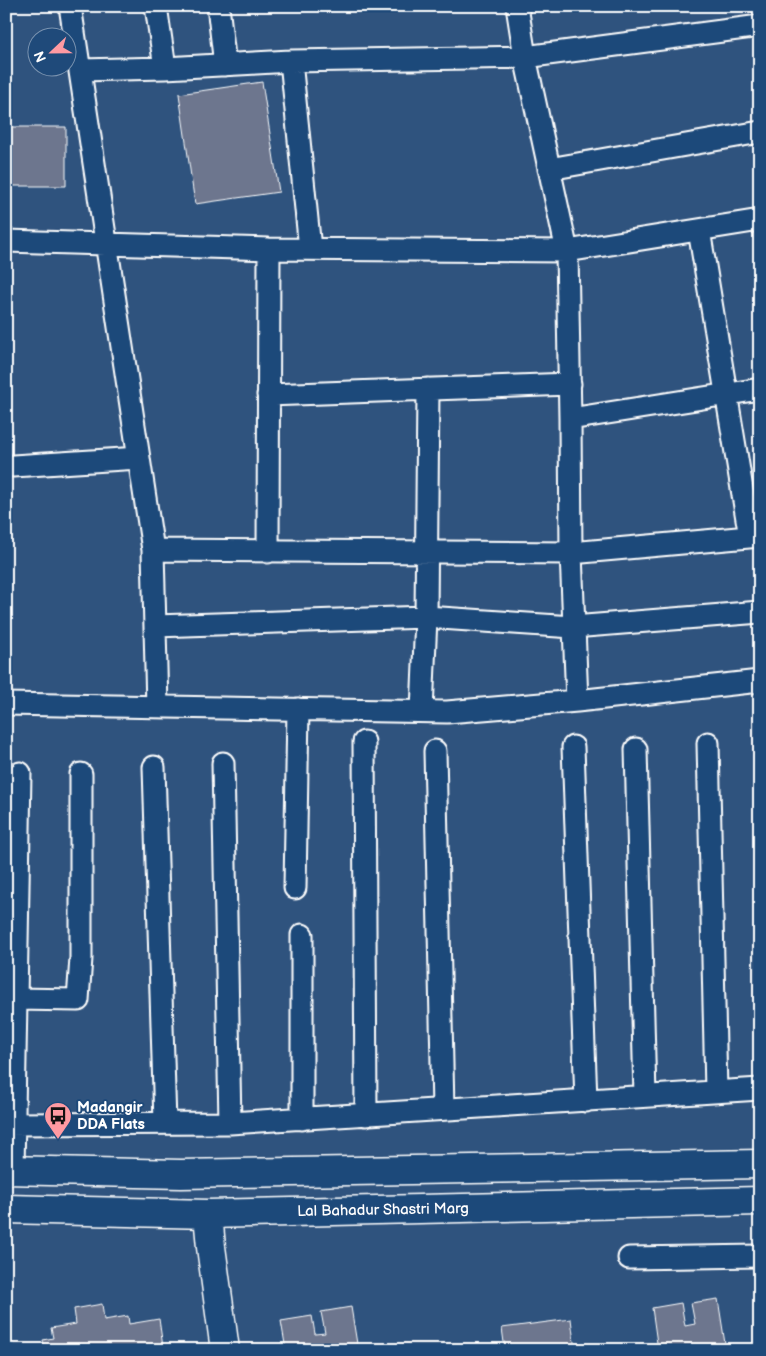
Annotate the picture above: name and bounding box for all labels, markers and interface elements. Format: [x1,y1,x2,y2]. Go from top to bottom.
north arrow [28,28,78,78]
text: N [31,49,50,65]
place label: Madangir DDA Flats [77,1098,145,1134]
bus stop icon: Madangir DDA Flats [43,1101,73,1140]
street label: Lal Bahadur Shastri Marg [297,1199,469,1221]

